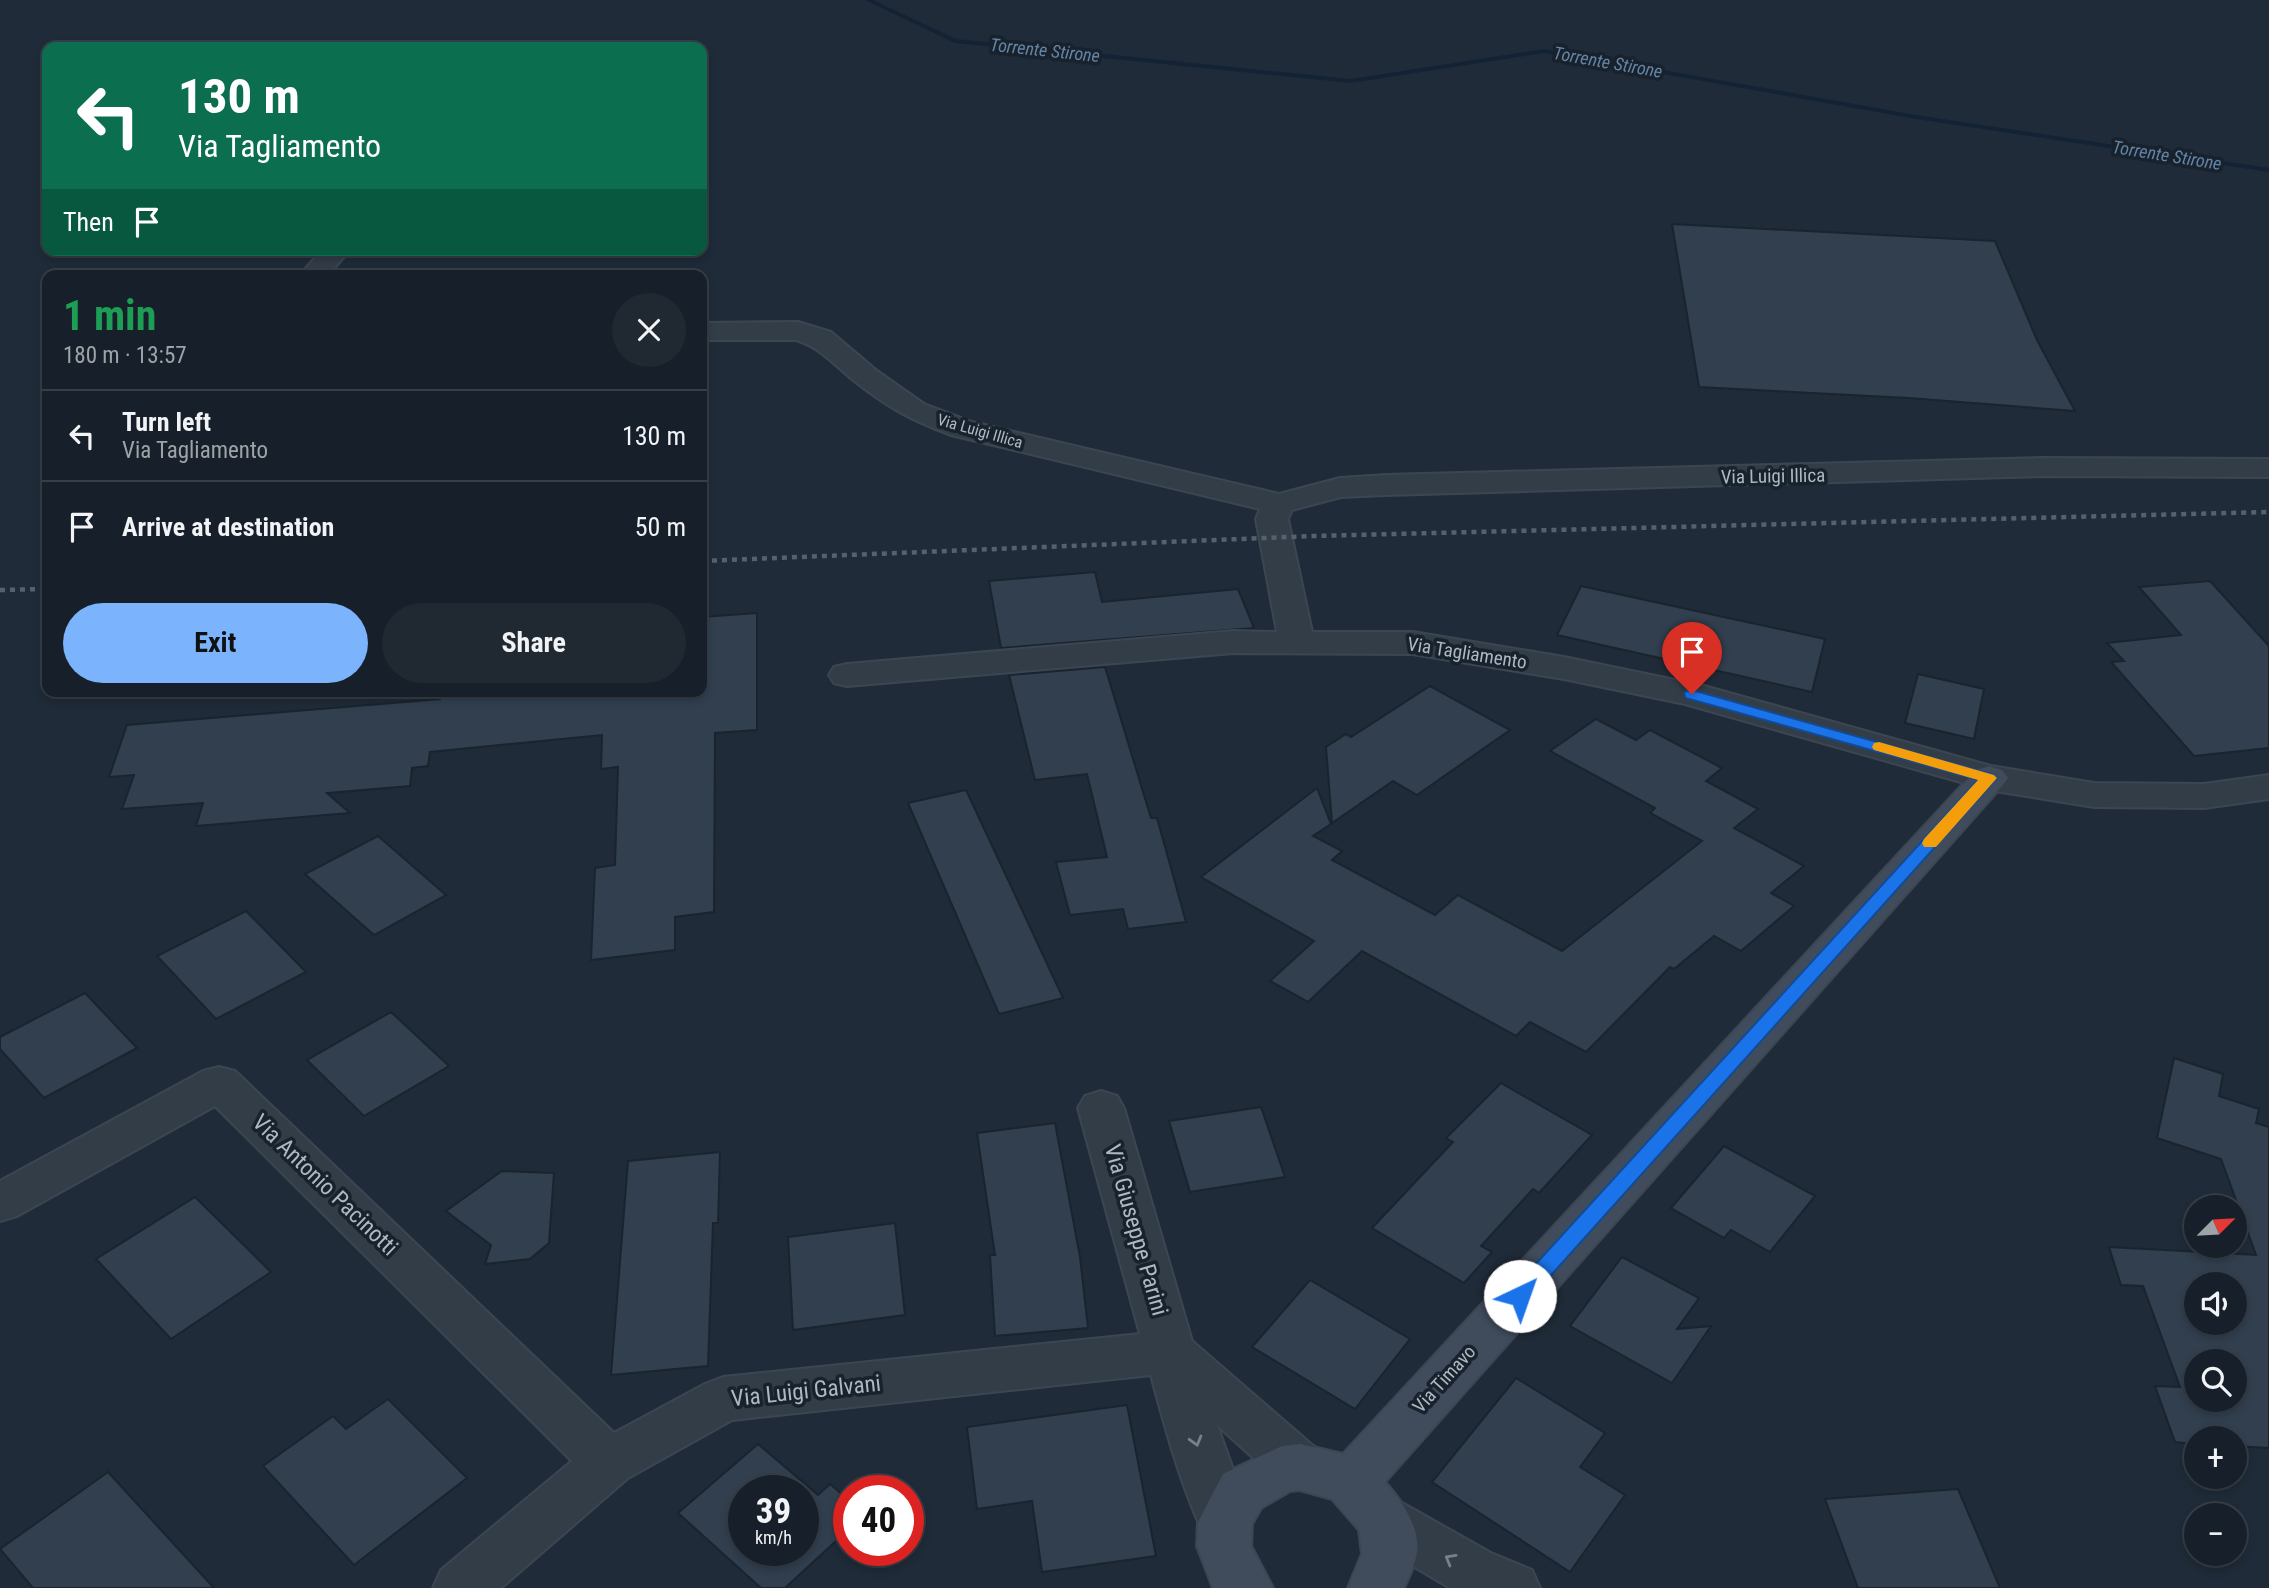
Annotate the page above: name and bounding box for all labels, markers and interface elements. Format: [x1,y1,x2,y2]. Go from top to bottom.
water label: Torrente Stirone [989,34,1101,66]
water label: Torrente Stirone [1552,42,1664,82]
text: 130 m [178,68,300,125]
icon: left [63,70,154,161]
text: Via Tagliamento [178,127,381,165]
water label: Torrente Stirone [2111,136,2223,174]
icon: arrive [128,203,166,241]
text: Then [63,207,114,237]
text: 1 min [63,291,156,340]
button: close [612,293,686,367]
text: 180 m · 13:57 [63,342,187,369]
text: Turn left [122,407,211,437]
street label: Via Luigi Illica [935,410,1025,452]
icon: left [63,417,101,455]
text: 130 m [622,421,686,451]
text: Via Tagliamento [122,437,268,464]
street label: Via Luigi Illica [1721,464,1825,488]
icon: arrive [63,508,101,546]
text: Arrive at destination [122,512,334,542]
text: 50 m [635,512,686,542]
button: Exit [63,603,368,683]
button: Share [382,603,686,683]
pin [1662,622,1722,694]
street label: Via Tagliamento [1406,632,1528,674]
icon: arrive [1673,633,1711,671]
street label: Via Antonio Pacinotti [247,1109,403,1261]
street label: Via Giuseppe Parini [1099,1141,1173,1319]
north arrow [2184,1195,2247,1258]
map controls [2184,1195,2247,1566]
position arrow [1483,1259,1557,1333]
button: sound [2184,1272,2247,1335]
street label: Via Timavo [1408,1340,1480,1418]
button: search [2184,1349,2247,1412]
street label: Via Luigi Galvani [730,1370,882,1412]
button: + [2184,1426,2247,1489]
one-way arrow [1187,1435,1202,1447]
speed limit sign: 40 [833,1475,924,1566]
text: 39 [756,1491,791,1532]
button: − [2184,1503,2247,1566]
text: km/h [755,1527,792,1548]
one-way arrow [1445,1554,1458,1567]

